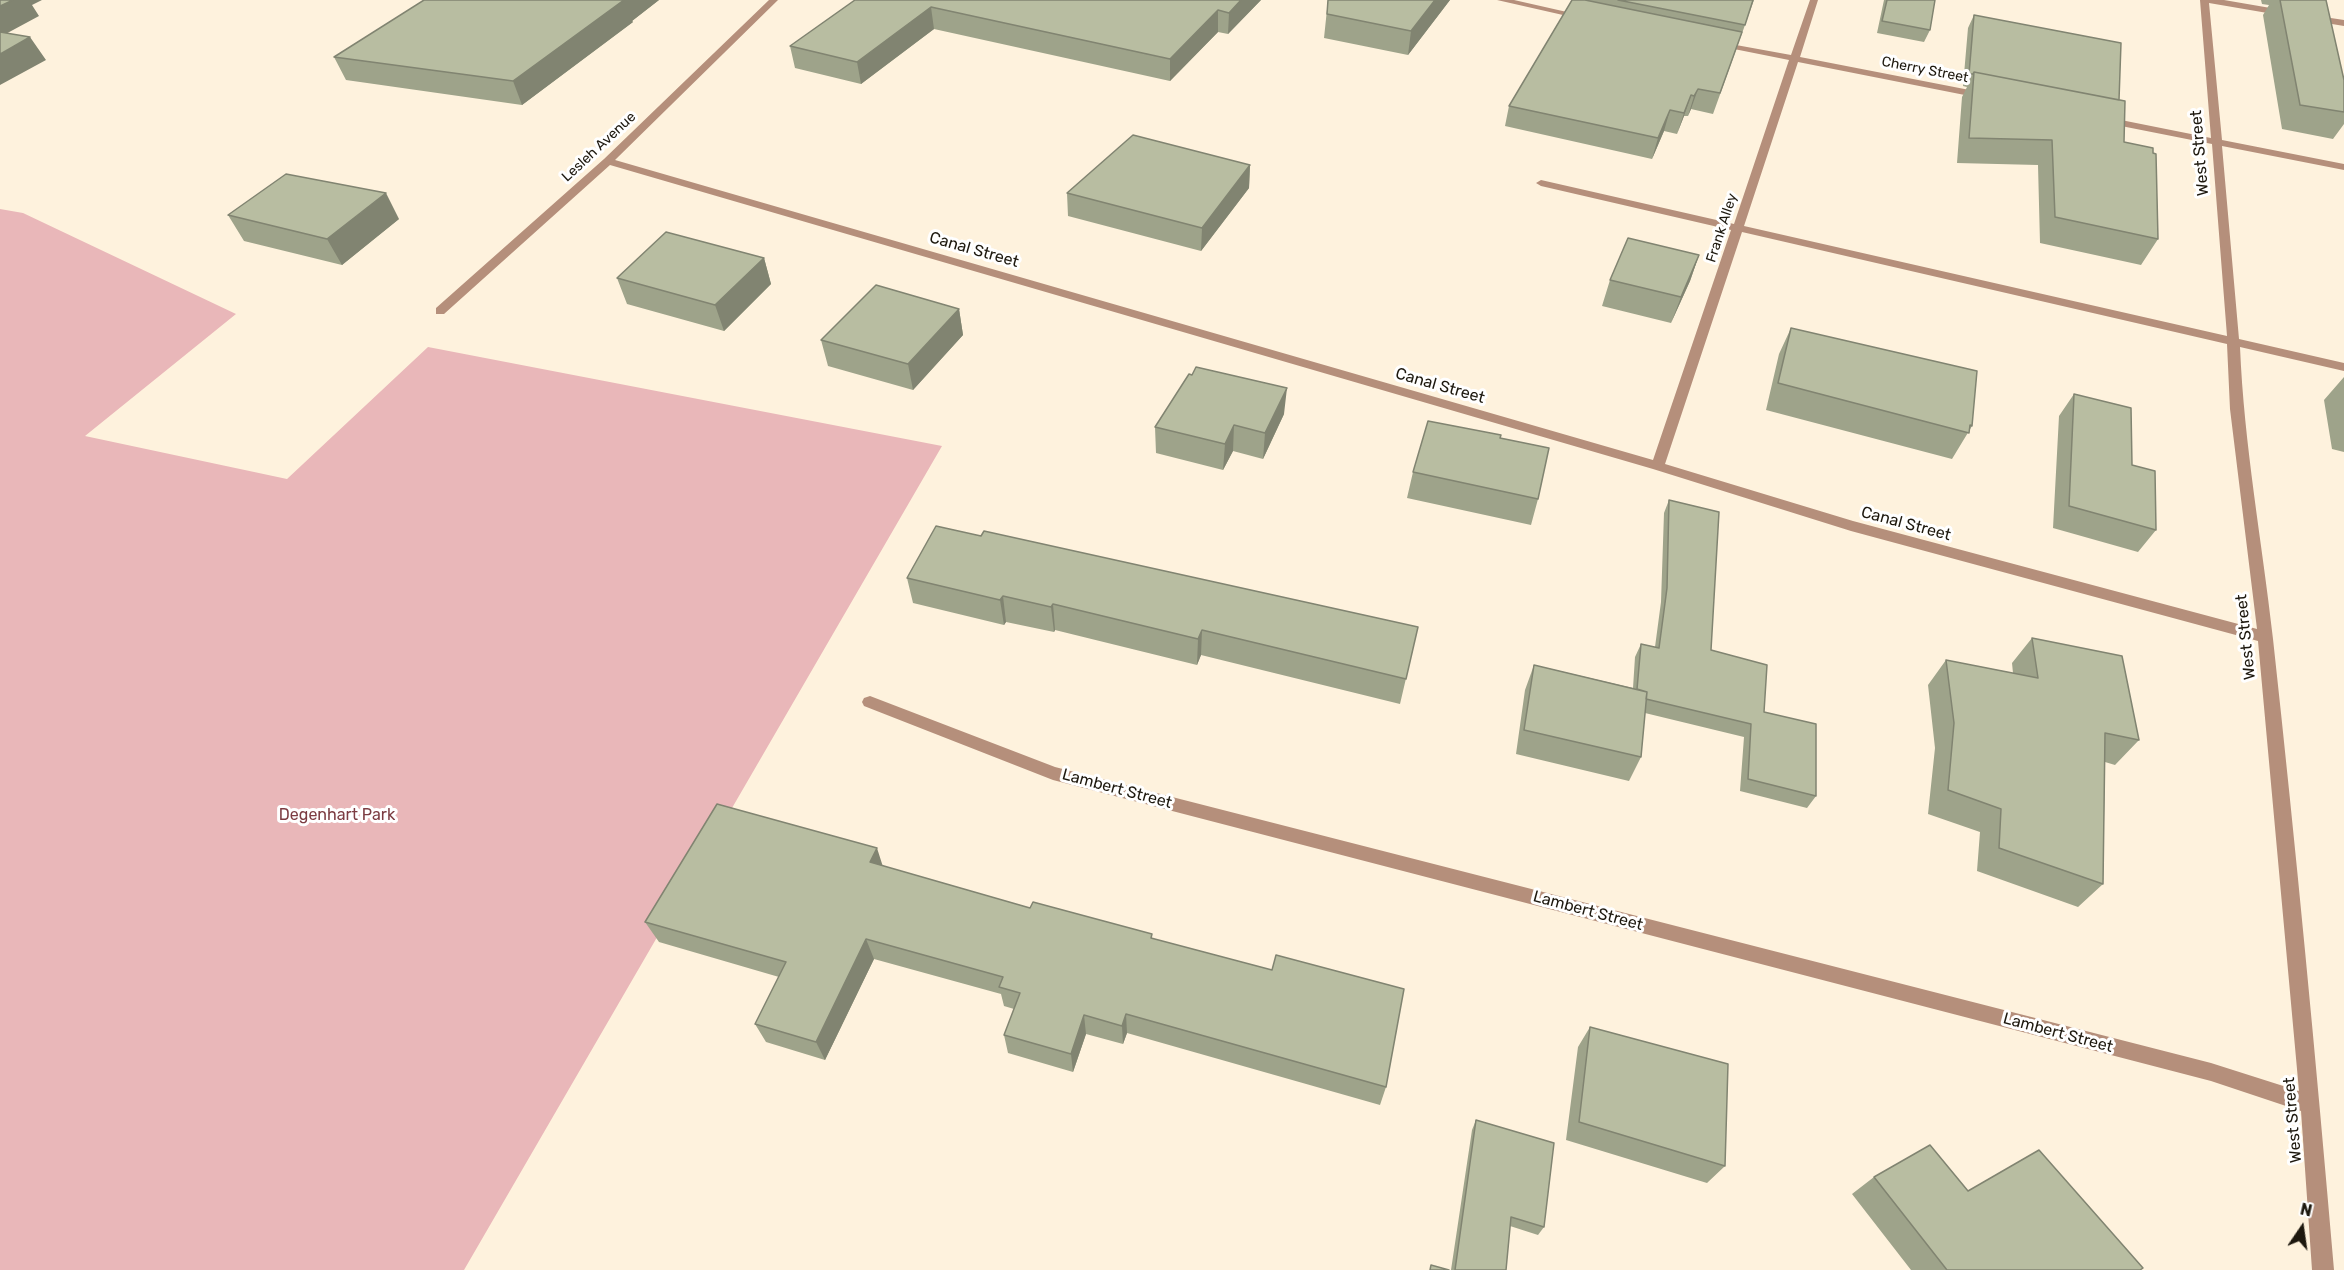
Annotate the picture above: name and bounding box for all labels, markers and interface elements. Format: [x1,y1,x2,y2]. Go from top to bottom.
street label: Cherry Street [1880,53,1970,87]
street label: Lesleh Avenue [559,108,639,186]
street label: West Street [2187,109,2213,197]
street label: Frank Alley [1703,191,1741,265]
street label: Canal Street [927,228,1021,272]
street label: Canal Street [1393,364,1487,408]
street label: Canal Street [1859,503,1953,545]
street label: West Street [2232,593,2260,681]
street label: Lambert Street [1060,765,1174,813]
park label: Degenhart Park [279,805,395,825]
street label: Lambert Street [1531,887,1645,935]
street label: Lambert Street [2001,1009,2115,1057]
street label: West Street [2280,1076,2306,1164]
north arrow [2272,1198,2332,1258]
text: N [2298,1199,2314,1221]

